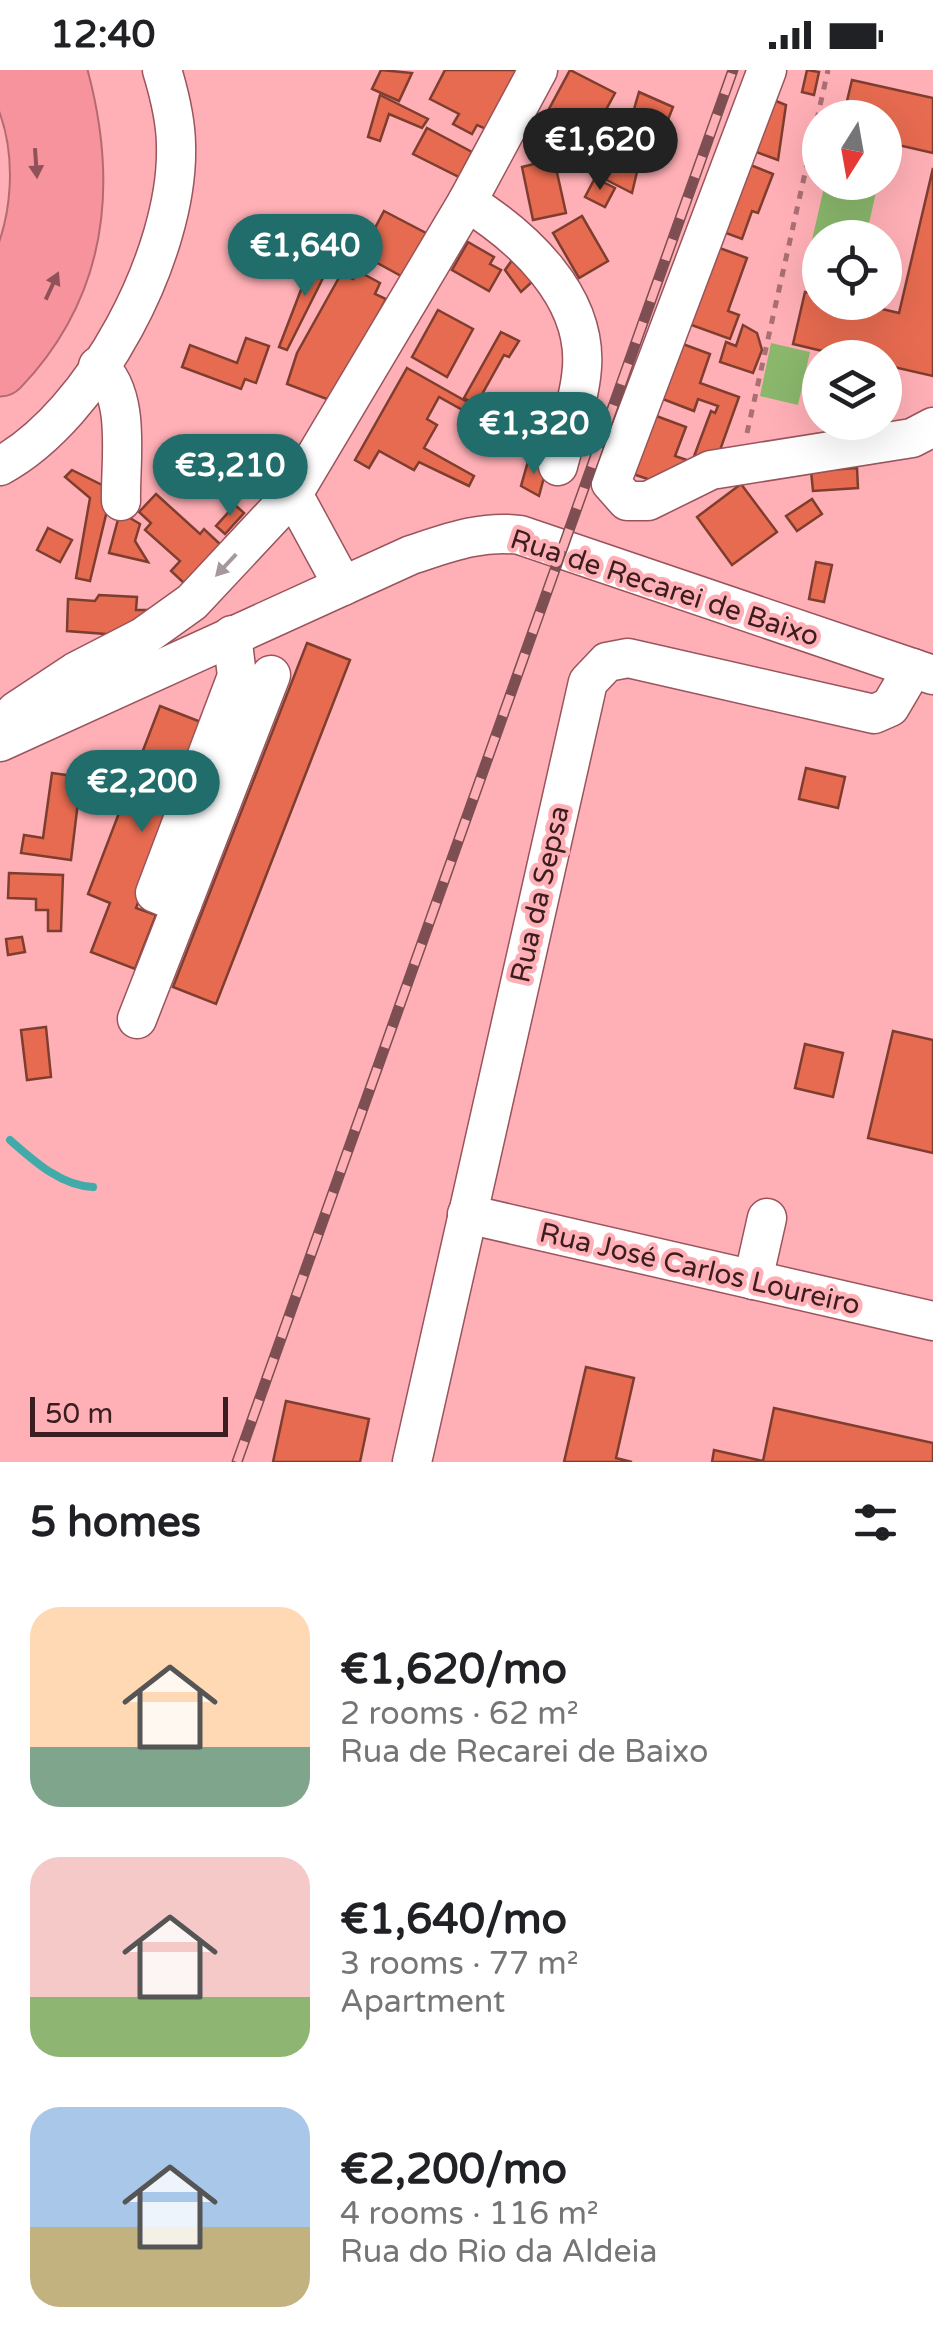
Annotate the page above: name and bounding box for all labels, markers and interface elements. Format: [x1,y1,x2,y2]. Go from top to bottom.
text: 12:40 [50,12,155,58]
north arrow [802,100,902,200]
map controls [802,100,902,440]
pin: €1,620 [519,108,681,193]
text: €1,620 [545,121,655,159]
one-way arrow [29,147,45,179]
pin: €1,640 [224,214,386,299]
button: locate [802,220,902,320]
text: €1,640 [250,227,360,265]
one-way arrow [43,271,60,300]
button: layers [802,340,902,440]
pin: €1,320 [453,392,615,477]
text: €1,320 [479,405,589,443]
pin: €3,210 [149,434,311,519]
text: €3,210 [175,447,285,485]
street label: Rua de Recarei de Baixo [506,522,823,654]
one-way arrow [215,553,238,577]
pin: €2,200 [61,750,223,835]
text: €2,200 [87,763,197,801]
street label: Rua da Sepsa [503,802,577,986]
street label: Rua José Carlos Loureiro [536,1216,863,1322]
scale bar [30,1392,228,1436]
text: 50 m [45,1397,113,1431]
icon: filters [848,1495,903,1550]
text: 5 homes [30,1497,201,1548]
text: €1,620/mo [340,1644,567,1695]
icon: home [110,1647,230,1767]
text: 2 rooms · 62 m² [340,1695,579,1733]
text: Rua de Recarei de Baixo [340,1733,708,1771]
text: €1,640/mo [340,1894,567,1945]
icon: home [110,1897,230,2017]
text: 3 rooms · 77 m² [340,1945,579,1983]
text: Apartment [340,1983,505,2021]
text: €2,200/mo [340,2144,567,2195]
icon: home [110,2147,230,2267]
text: 4 rooms · 116 m² [340,2195,599,2233]
text: Rua do Rio da Aldeia [340,2233,657,2271]

